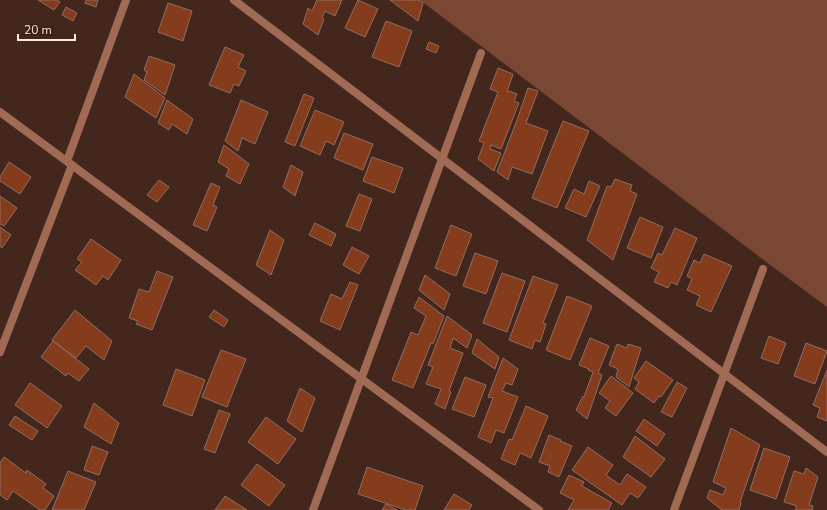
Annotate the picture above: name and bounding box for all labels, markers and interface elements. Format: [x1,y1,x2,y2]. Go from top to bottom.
scale bar [18,16,75,42]
text: 20 m [24,22,52,38]

